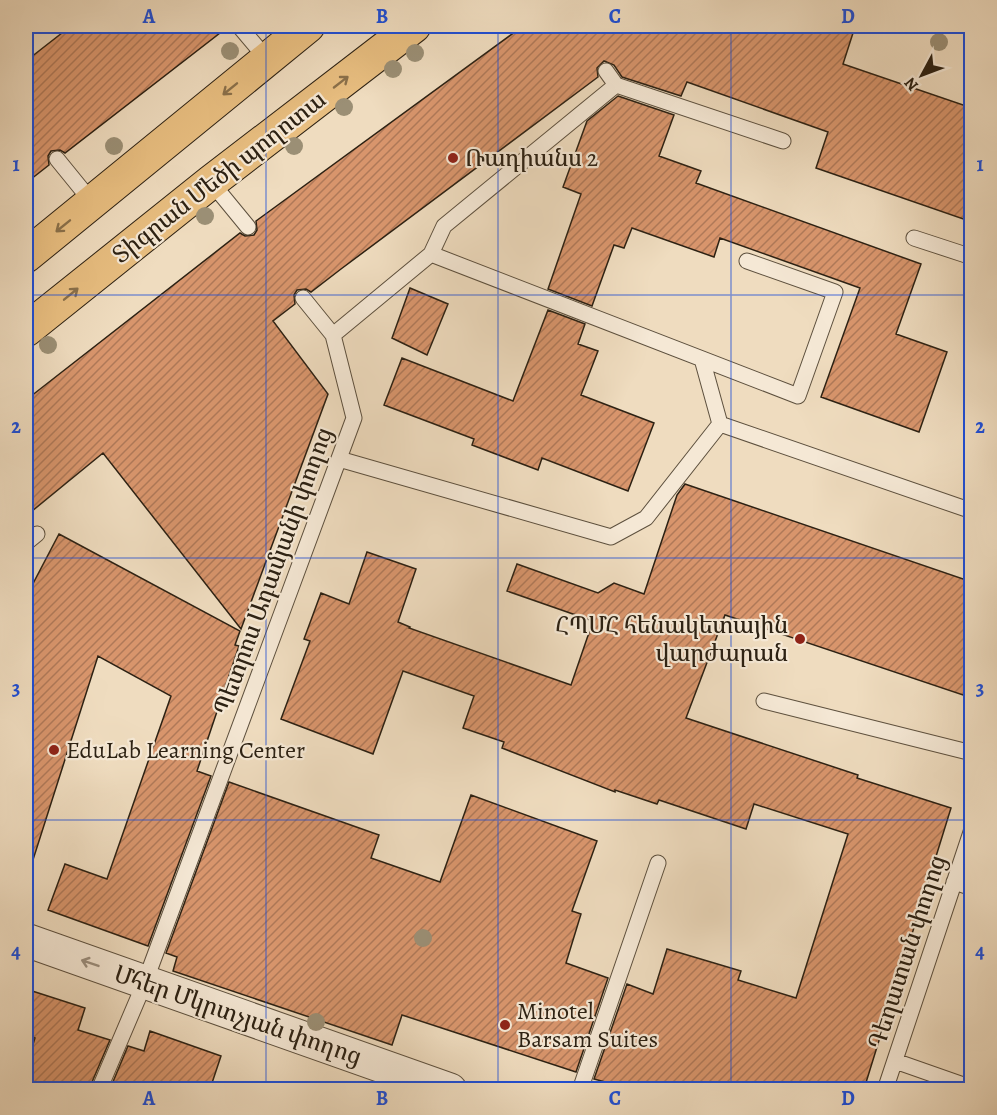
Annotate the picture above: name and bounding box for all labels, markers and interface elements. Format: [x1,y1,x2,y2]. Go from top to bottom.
text: A [142,3,156,30]
text: B [376,3,388,30]
text: C [609,3,621,30]
text: D [841,3,855,30]
north arrow [892,45,952,105]
text: N [899,72,924,96]
one-way arrow [332,76,348,89]
one-way arrow [223,82,238,96]
street label: Տիգրան Մեծի պողոտա [106,83,332,271]
place label: Ռադիանս 2 [465,142,598,174]
text: 1 [12,151,20,178]
marker: Ռադիանս 2 [446,151,460,165]
text: 1 [976,151,984,178]
one-way arrow [55,219,71,232]
one-way arrow [63,287,79,300]
text: 2 [11,413,21,440]
text: 2 [975,413,985,440]
street label: Պետրոս Ադամյանի փողոց [206,423,340,719]
place label: ՀՊՄՀ հենակետային վարժարան [555,609,788,669]
marker: ՀՊՄՀ հենակետային վարժարան [793,632,807,646]
text: 3 [12,675,20,702]
text: 3 [976,675,984,702]
place label: EduLab Learning Center [66,734,305,766]
marker: EduLab Learning Center [47,743,61,757]
street label: Դեղատան փողոց [861,851,953,1053]
text: 4 [11,938,21,965]
text: 4 [975,938,985,965]
one-way arrow [81,956,99,967]
street label: Մհեր Մկրտչյան փողոց [110,958,366,1072]
place label: Minotel Barsam Suites [517,995,658,1055]
marker: Minotel Barsam Suites [498,1018,512,1032]
text: A [142,1085,156,1112]
text: B [376,1085,388,1112]
text: C [609,1085,621,1112]
text: D [841,1085,855,1112]

